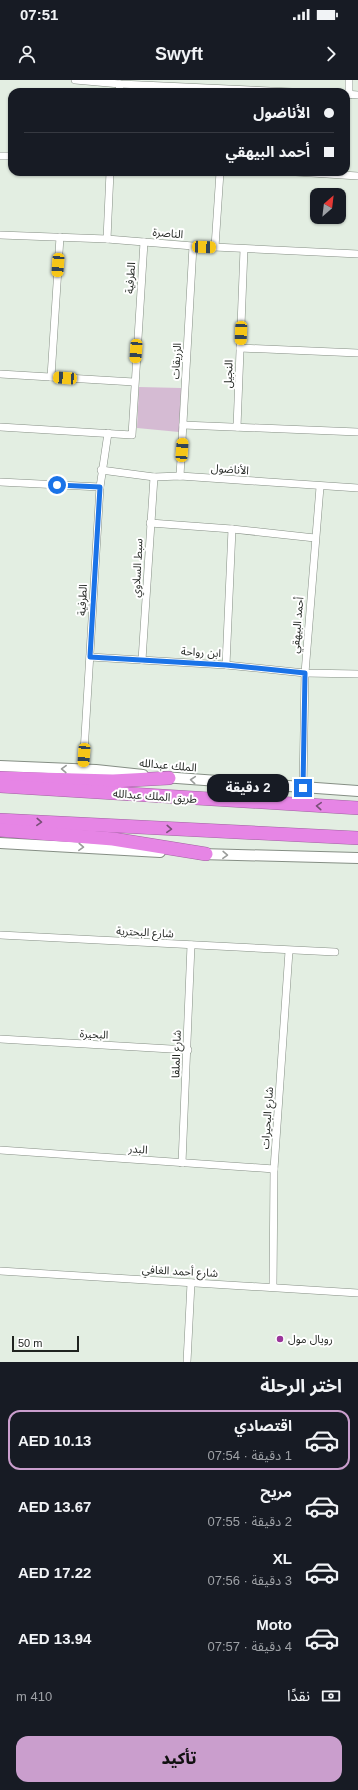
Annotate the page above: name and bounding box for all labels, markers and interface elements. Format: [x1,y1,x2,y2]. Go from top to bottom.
text: 07:51 [20,6,58,23]
icon: person [16,43,38,65]
icon: forward [320,43,342,65]
text: Swyft [155,44,203,64]
text: الأناضول [253,104,310,121]
text: أحمد البيهقي [225,143,310,160]
north arrow [310,188,346,224]
map controls [310,188,346,224]
street label: الناصرة [152,226,184,241]
car [192,241,216,253]
car [51,253,65,277]
street label: الطرفية [123,262,138,294]
car [235,321,247,345]
car [129,339,143,363]
street label: الزريقات [169,343,184,380]
street label: النجيل [222,360,236,388]
car [53,371,77,385]
car [175,438,189,462]
street label: الأناضول [211,462,249,477]
route start [48,476,66,494]
street label: سبط السلاوي [129,538,148,598]
street label: الطرفية [75,584,90,616]
street label: أحمد البيهقي [288,596,309,654]
street label: ابن رواحة [181,645,221,660]
car [77,743,91,767]
street label: الملك عبدالله [139,757,197,775]
one-way arrow [61,764,67,773]
callout: 2 دقيقة [207,774,289,802]
one-way arrow [190,775,196,784]
route end [294,779,312,797]
text: 2 دقيقة [226,780,270,795]
street label: طريق الملك عبدالله [112,787,197,806]
one-way arrow [316,801,322,810]
one-way arrow [36,818,42,827]
one-way arrow [166,824,172,833]
one-way arrow [78,843,84,852]
one-way arrow [222,851,228,859]
street label: شارع البحترية [116,925,174,942]
street label: البحيرة [79,1027,109,1042]
street label: شارع الملقا [169,1029,185,1078]
street label: شارع البحيرات [259,1086,277,1150]
street label: البدر [127,1142,148,1157]
street label: شارع أحمد الغافي [141,1263,219,1283]
place label: رويال مول [288,1333,333,1346]
scale bar [12,1334,79,1353]
marker: رويال مول [275,1334,285,1344]
text: 50 m [18,1337,42,1349]
text: اختر الرحلة [260,1376,342,1396]
text: اقتصادي [234,1417,292,1434]
icon: car [304,1422,340,1458]
text: AED 10.13 [18,1432,91,1449]
text: 1 دقيقة · 07:54 [207,1448,292,1463]
text: مريح [260,1483,292,1500]
icon: car [304,1488,340,1524]
text: AED 13.67 [18,1498,91,1515]
text: 2 دقيقة · 07:55 [207,1514,292,1529]
text: XL [273,1550,292,1567]
icon: car [304,1554,340,1590]
text: AED 17.22 [18,1564,91,1581]
text: 3 دقيقة · 07:56 [207,1573,292,1588]
text: Moto [256,1616,292,1633]
icon: car [304,1620,340,1656]
text: AED 13.94 [18,1630,91,1647]
text: 4 دقيقة · 07:57 [207,1639,292,1654]
icon: cash [320,1685,342,1707]
text: نقدًا [287,1687,310,1704]
text: 410 m [16,1689,52,1704]
button: تأكيد [16,1736,342,1782]

